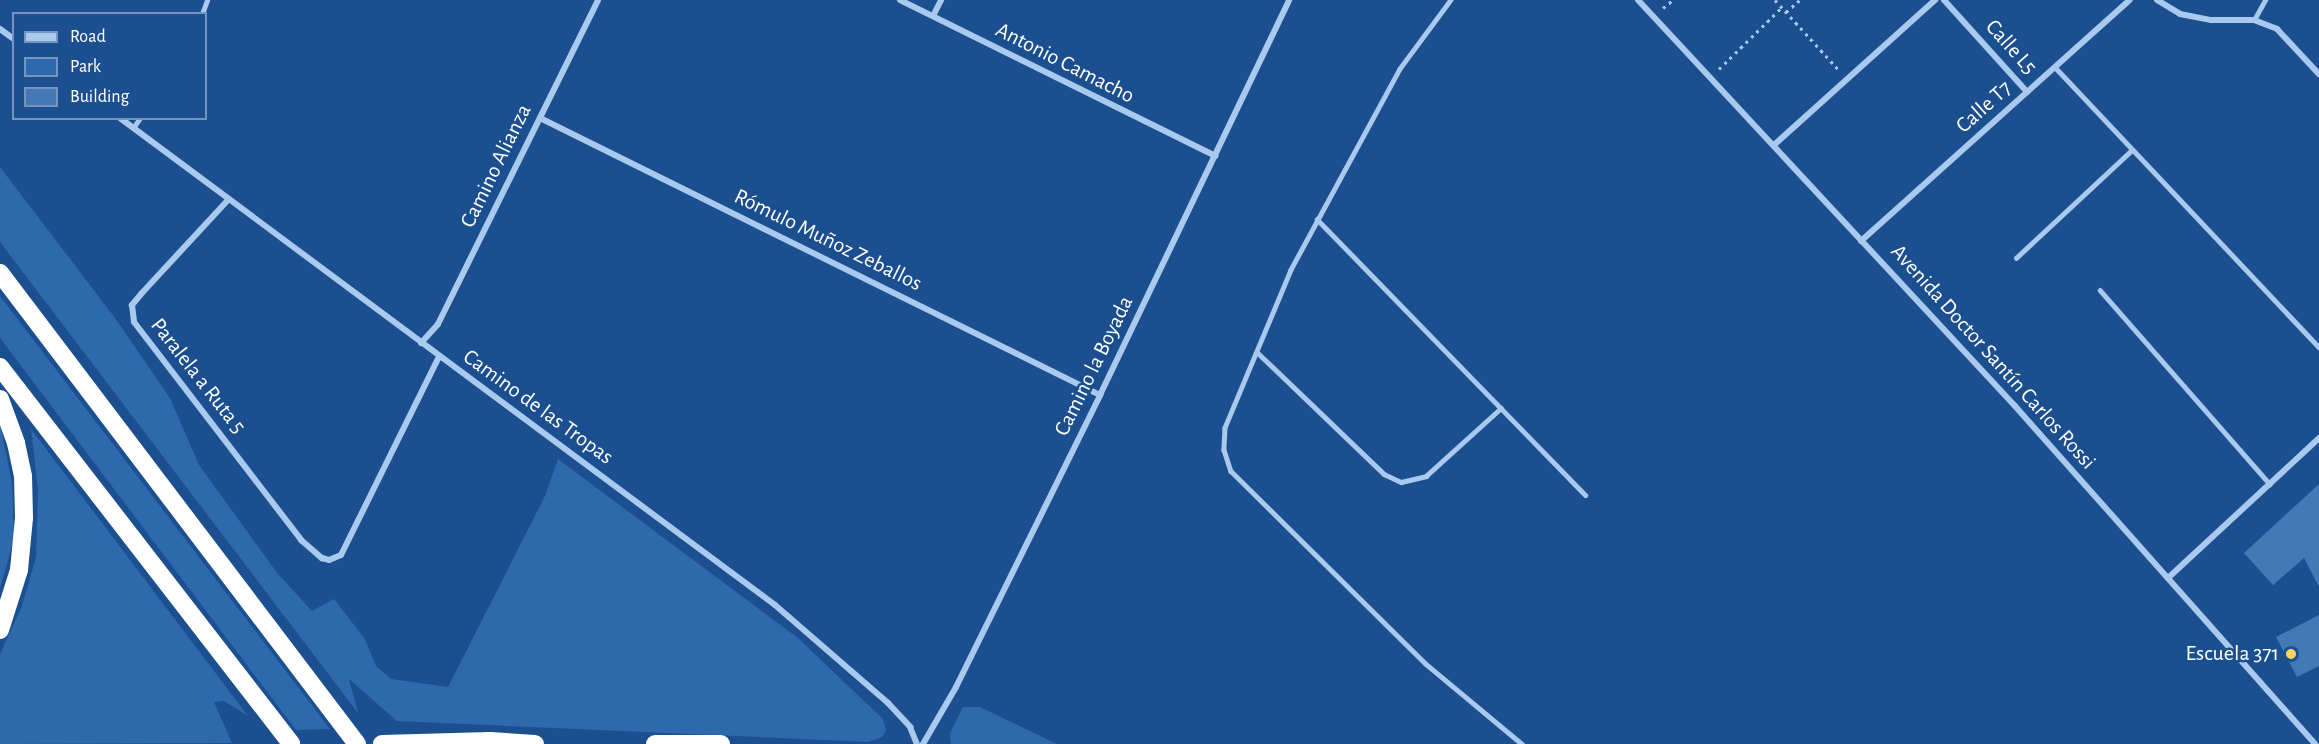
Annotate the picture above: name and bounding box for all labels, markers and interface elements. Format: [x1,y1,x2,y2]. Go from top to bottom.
legend [12,12,207,120]
street label: Calle L5 [1980,14,2042,80]
street label: Antonio Camacho [991,17,1139,109]
text: Road [70,28,106,46]
text: Park [70,58,101,76]
street label: Calle T7 [1951,75,2017,139]
text: Building [70,88,129,106]
street label: Camino Alianza [455,100,537,232]
street label: Rómulo Muñoz Zeballos [730,183,926,297]
street label: Avenida Doctor Santín Carlos Rossi [1885,239,2101,475]
street label: Camino la Boyada [1049,292,1139,440]
street label: Paralela a Ruta 5 [145,313,251,439]
street label: Camino de las Tropas [458,344,618,470]
place label: Escuela 371 [2185,641,2279,667]
marker: Escuela 371 [2284,647,2298,661]

